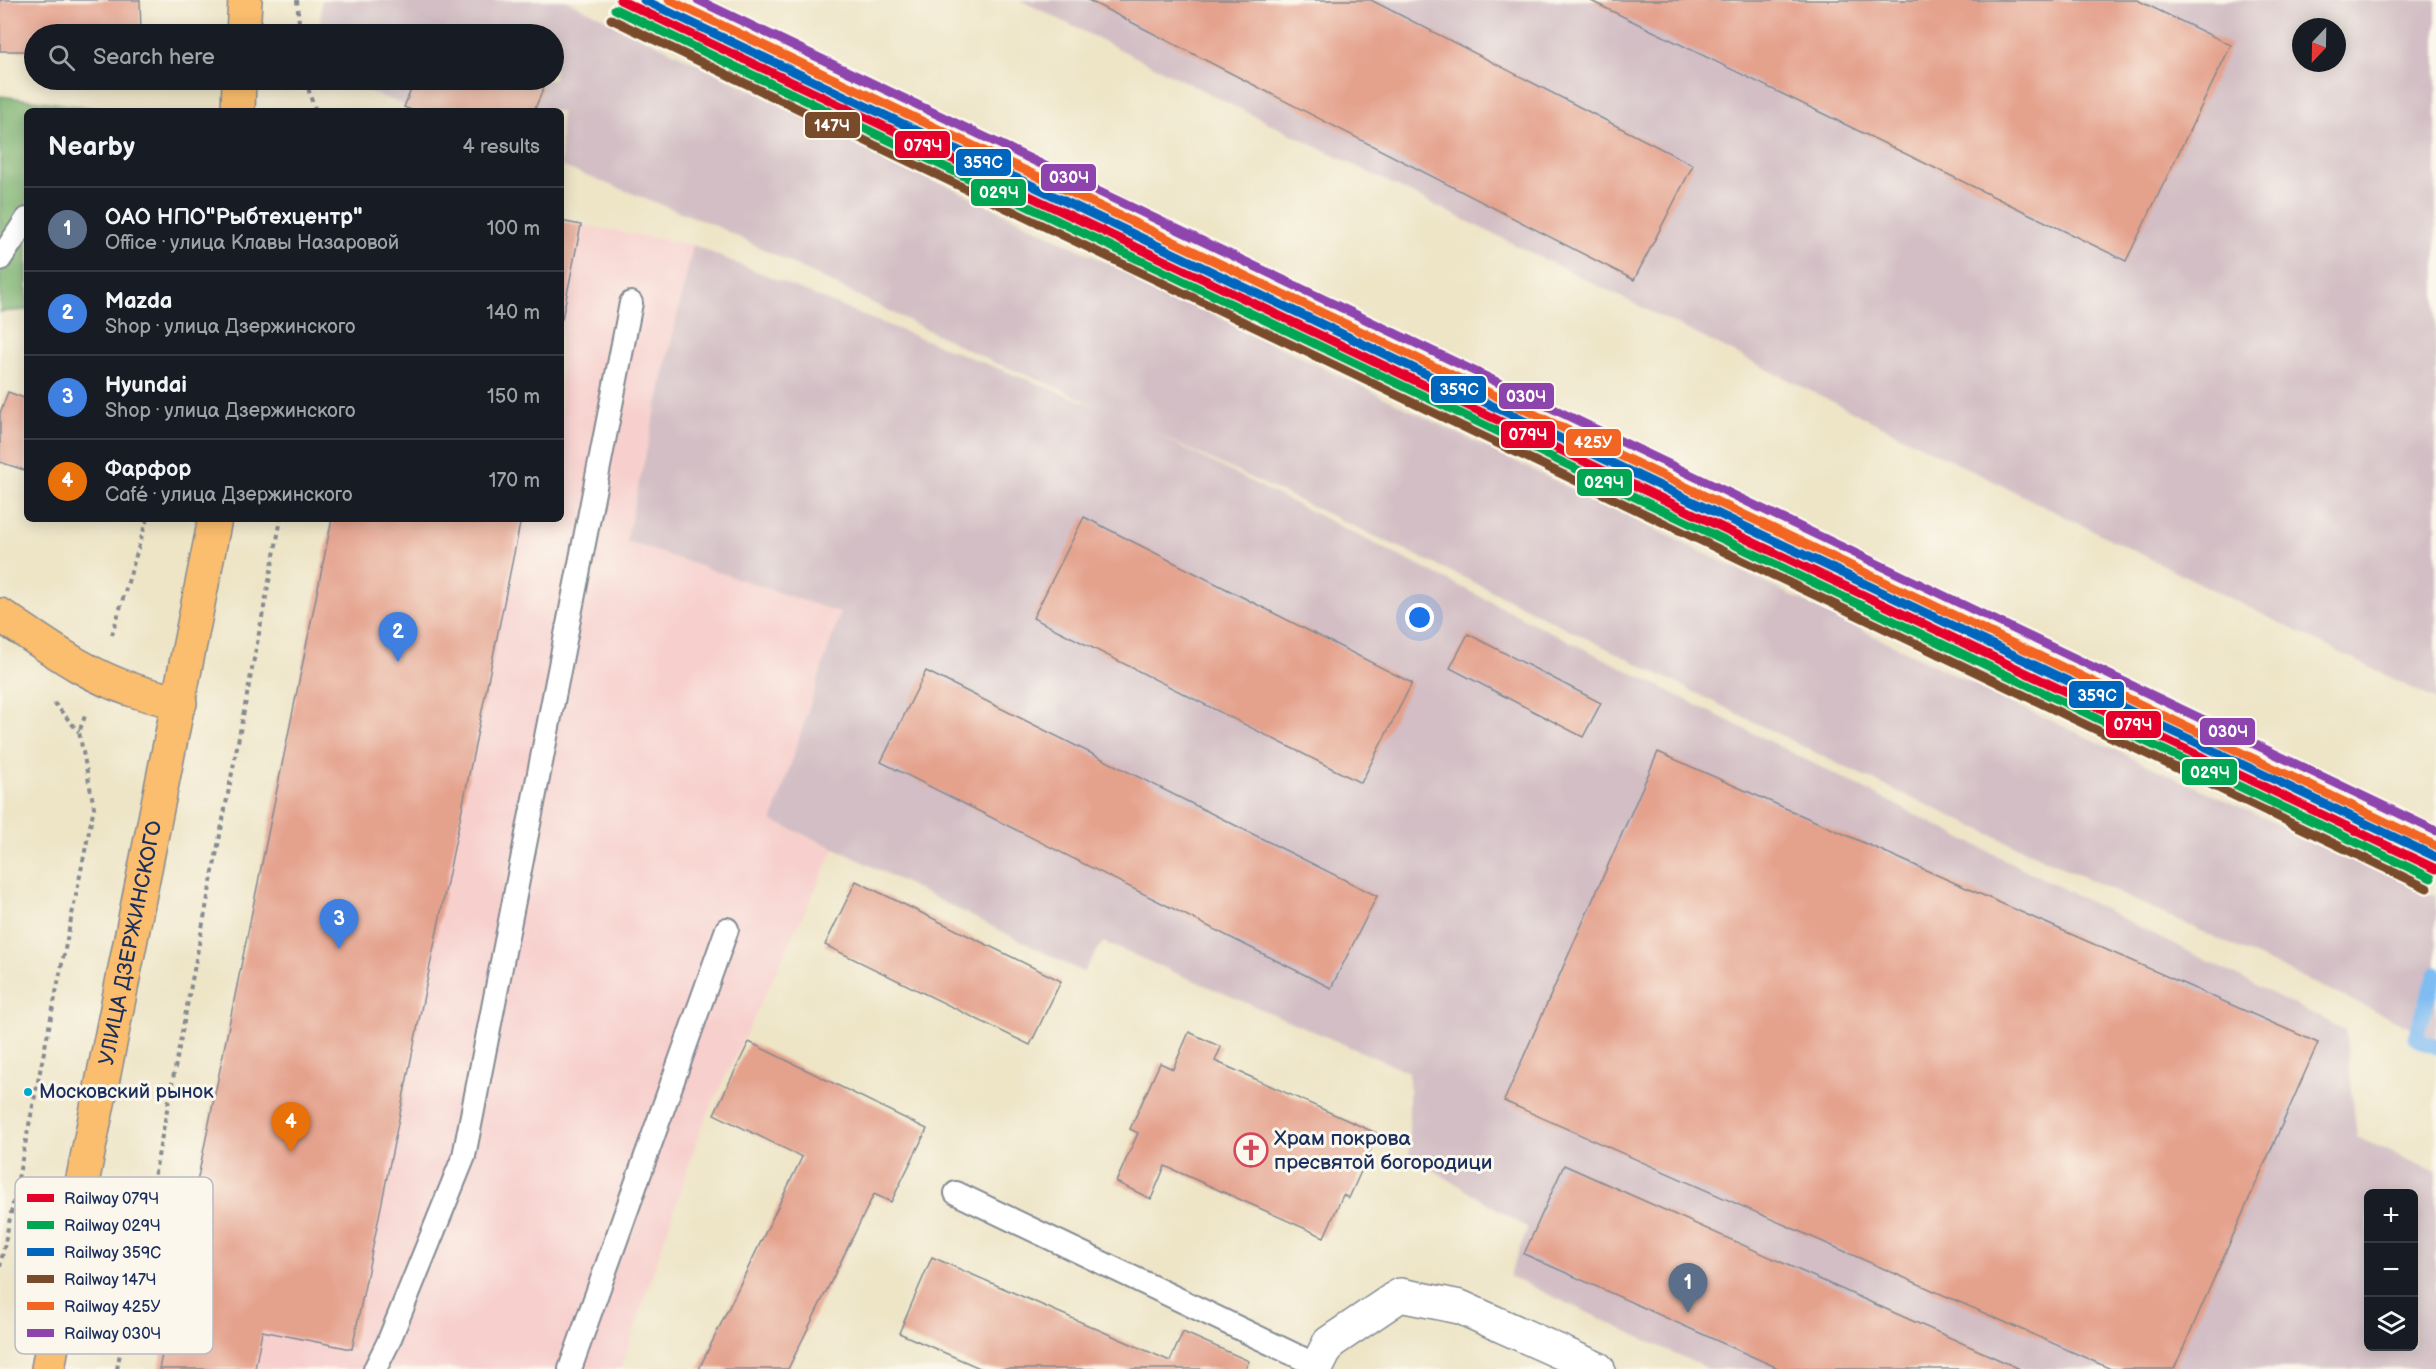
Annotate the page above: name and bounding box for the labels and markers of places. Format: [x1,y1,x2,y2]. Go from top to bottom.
pin: 2 [378,612,418,662]
pin: 3 [320,900,358,949]
place label: Московский рынок [39,1080,214,1104]
marker: Московский рынок [22,1086,34,1098]
pin: 4 [272,1102,310,1152]
place label: Храм покрова пресвятой богородици [1274,1126,1493,1175]
church icon: Храм покрова пресвятой богородици [1233,1132,1269,1168]
pin: 1 [1668,1264,1708,1313]

